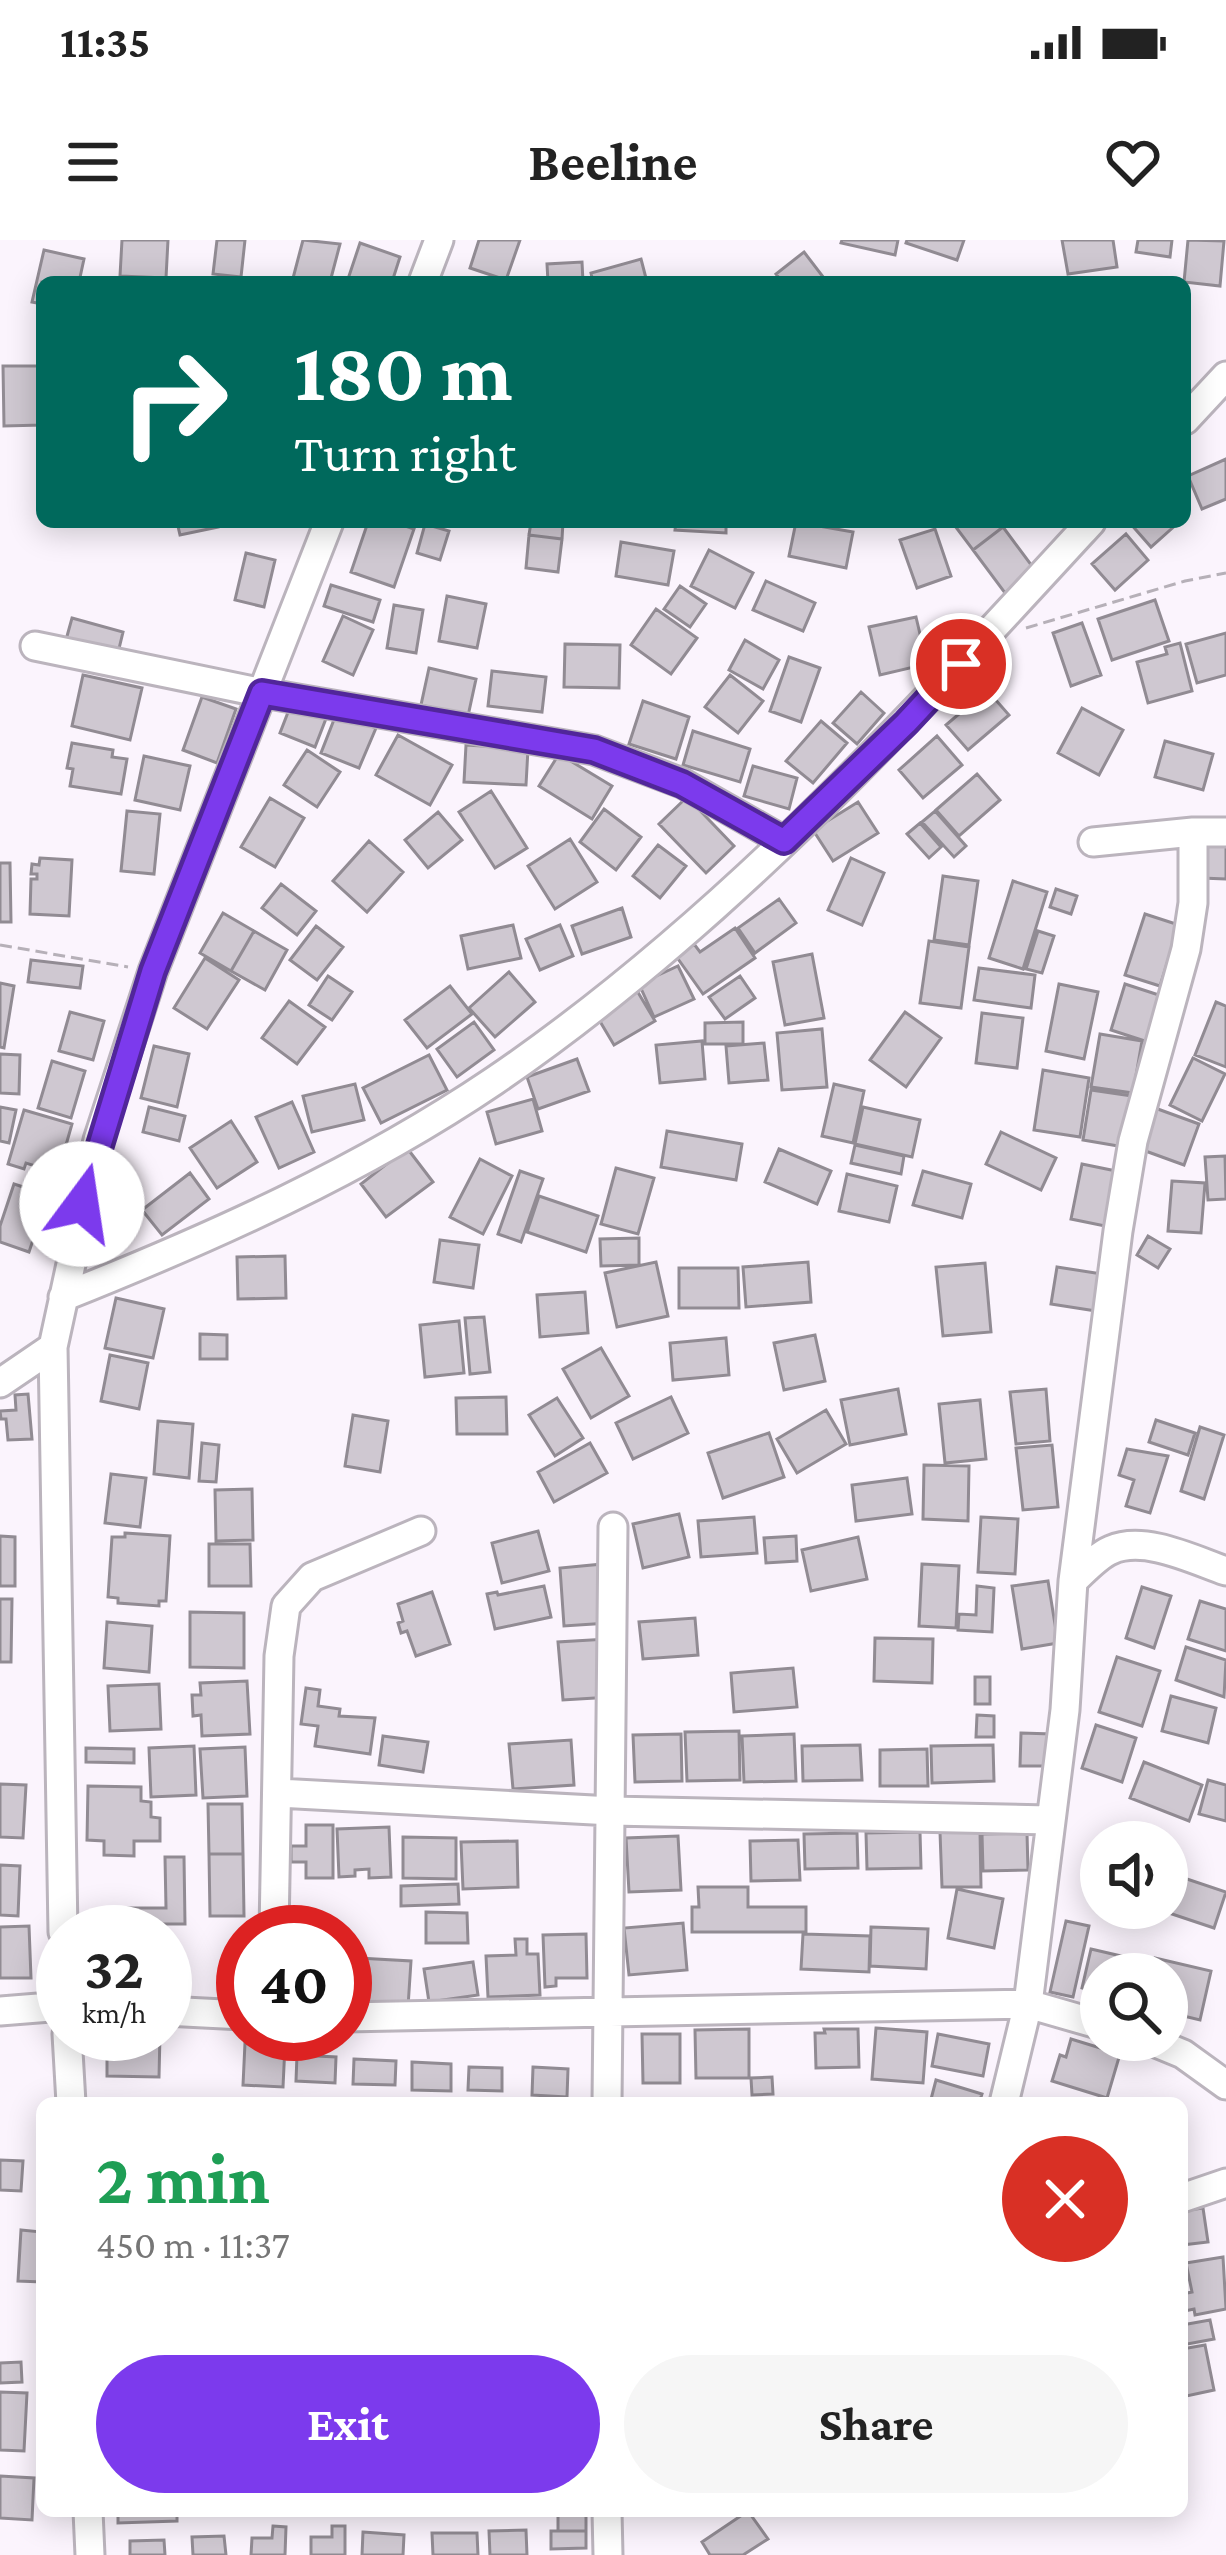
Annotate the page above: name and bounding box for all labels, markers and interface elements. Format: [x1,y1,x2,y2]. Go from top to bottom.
text: 11:35 [60,17,150,67]
icon: menu [60,129,126,195]
icon: heart [1100,129,1166,195]
text: Beeline [528,132,698,192]
icon: right [96,324,252,480]
text: 180 m [294,325,513,418]
text: Turn right [294,423,516,483]
pin [910,613,1012,715]
icon: arrive [928,631,994,697]
position arrow [19,1141,145,1267]
map controls [1080,1821,1188,2061]
button: sound [1080,1821,1188,1929]
speed limit sign: 40 [216,1905,372,2061]
text: 32 [84,1934,144,2001]
button: search [1080,1953,1188,2061]
text: km/h [82,1996,146,2029]
button: close [1002,2136,1128,2262]
text: 2 min [96,2138,270,2218]
text: 450 m · 11:37 [96,2223,290,2266]
button: Exit [96,2355,600,2493]
button: Share [624,2355,1128,2493]

